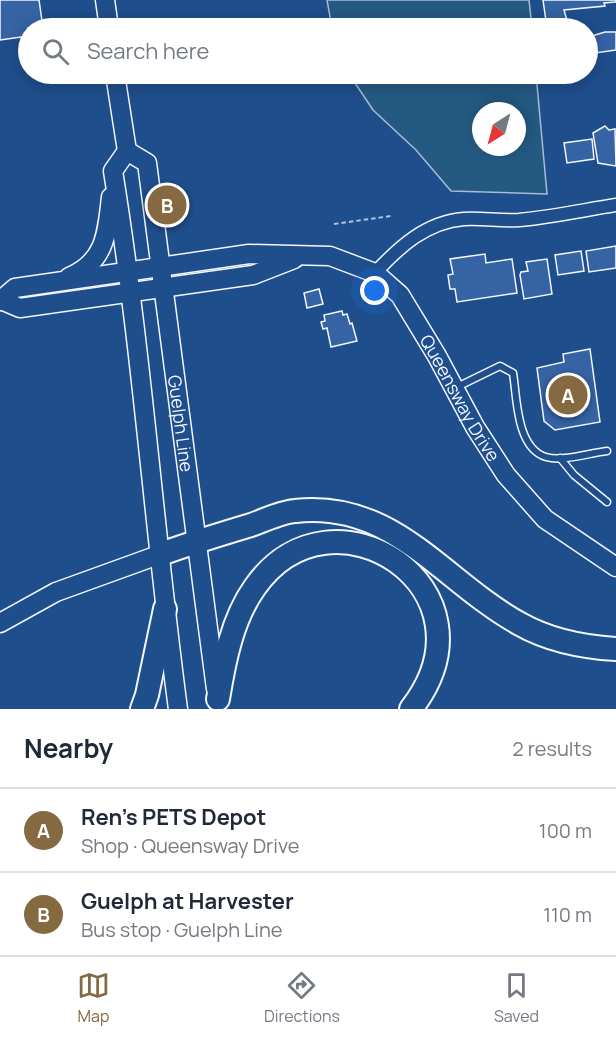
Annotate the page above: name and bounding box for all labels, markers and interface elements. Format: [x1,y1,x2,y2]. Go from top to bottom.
search box [18,18,598,84]
icon: search [39,35,72,68]
text: Search here [87,36,209,66]
north arrow [472,102,526,156]
pin: B [148,182,186,228]
your location [360,276,389,305]
street label: Queensway Drive [415,330,506,466]
pin: A [548,372,588,418]
street label: Guelph Line [163,373,199,473]
text: Nearby [24,730,113,766]
text: 2 results [512,735,592,762]
text: Ren's PETS Depot [81,802,266,832]
text: A [37,817,50,844]
text: 100 m [539,817,592,844]
text: Shop · Queensway Drive [81,832,299,859]
text: Guelph at Harvester [81,886,294,916]
text: B [37,901,50,928]
text: 110 m [543,901,592,928]
text: Bus stop · Guelph Line [81,916,282,943]
tab: Map [77,969,110,1027]
tab: Directions [264,969,340,1027]
tab: Saved [494,969,539,1027]

